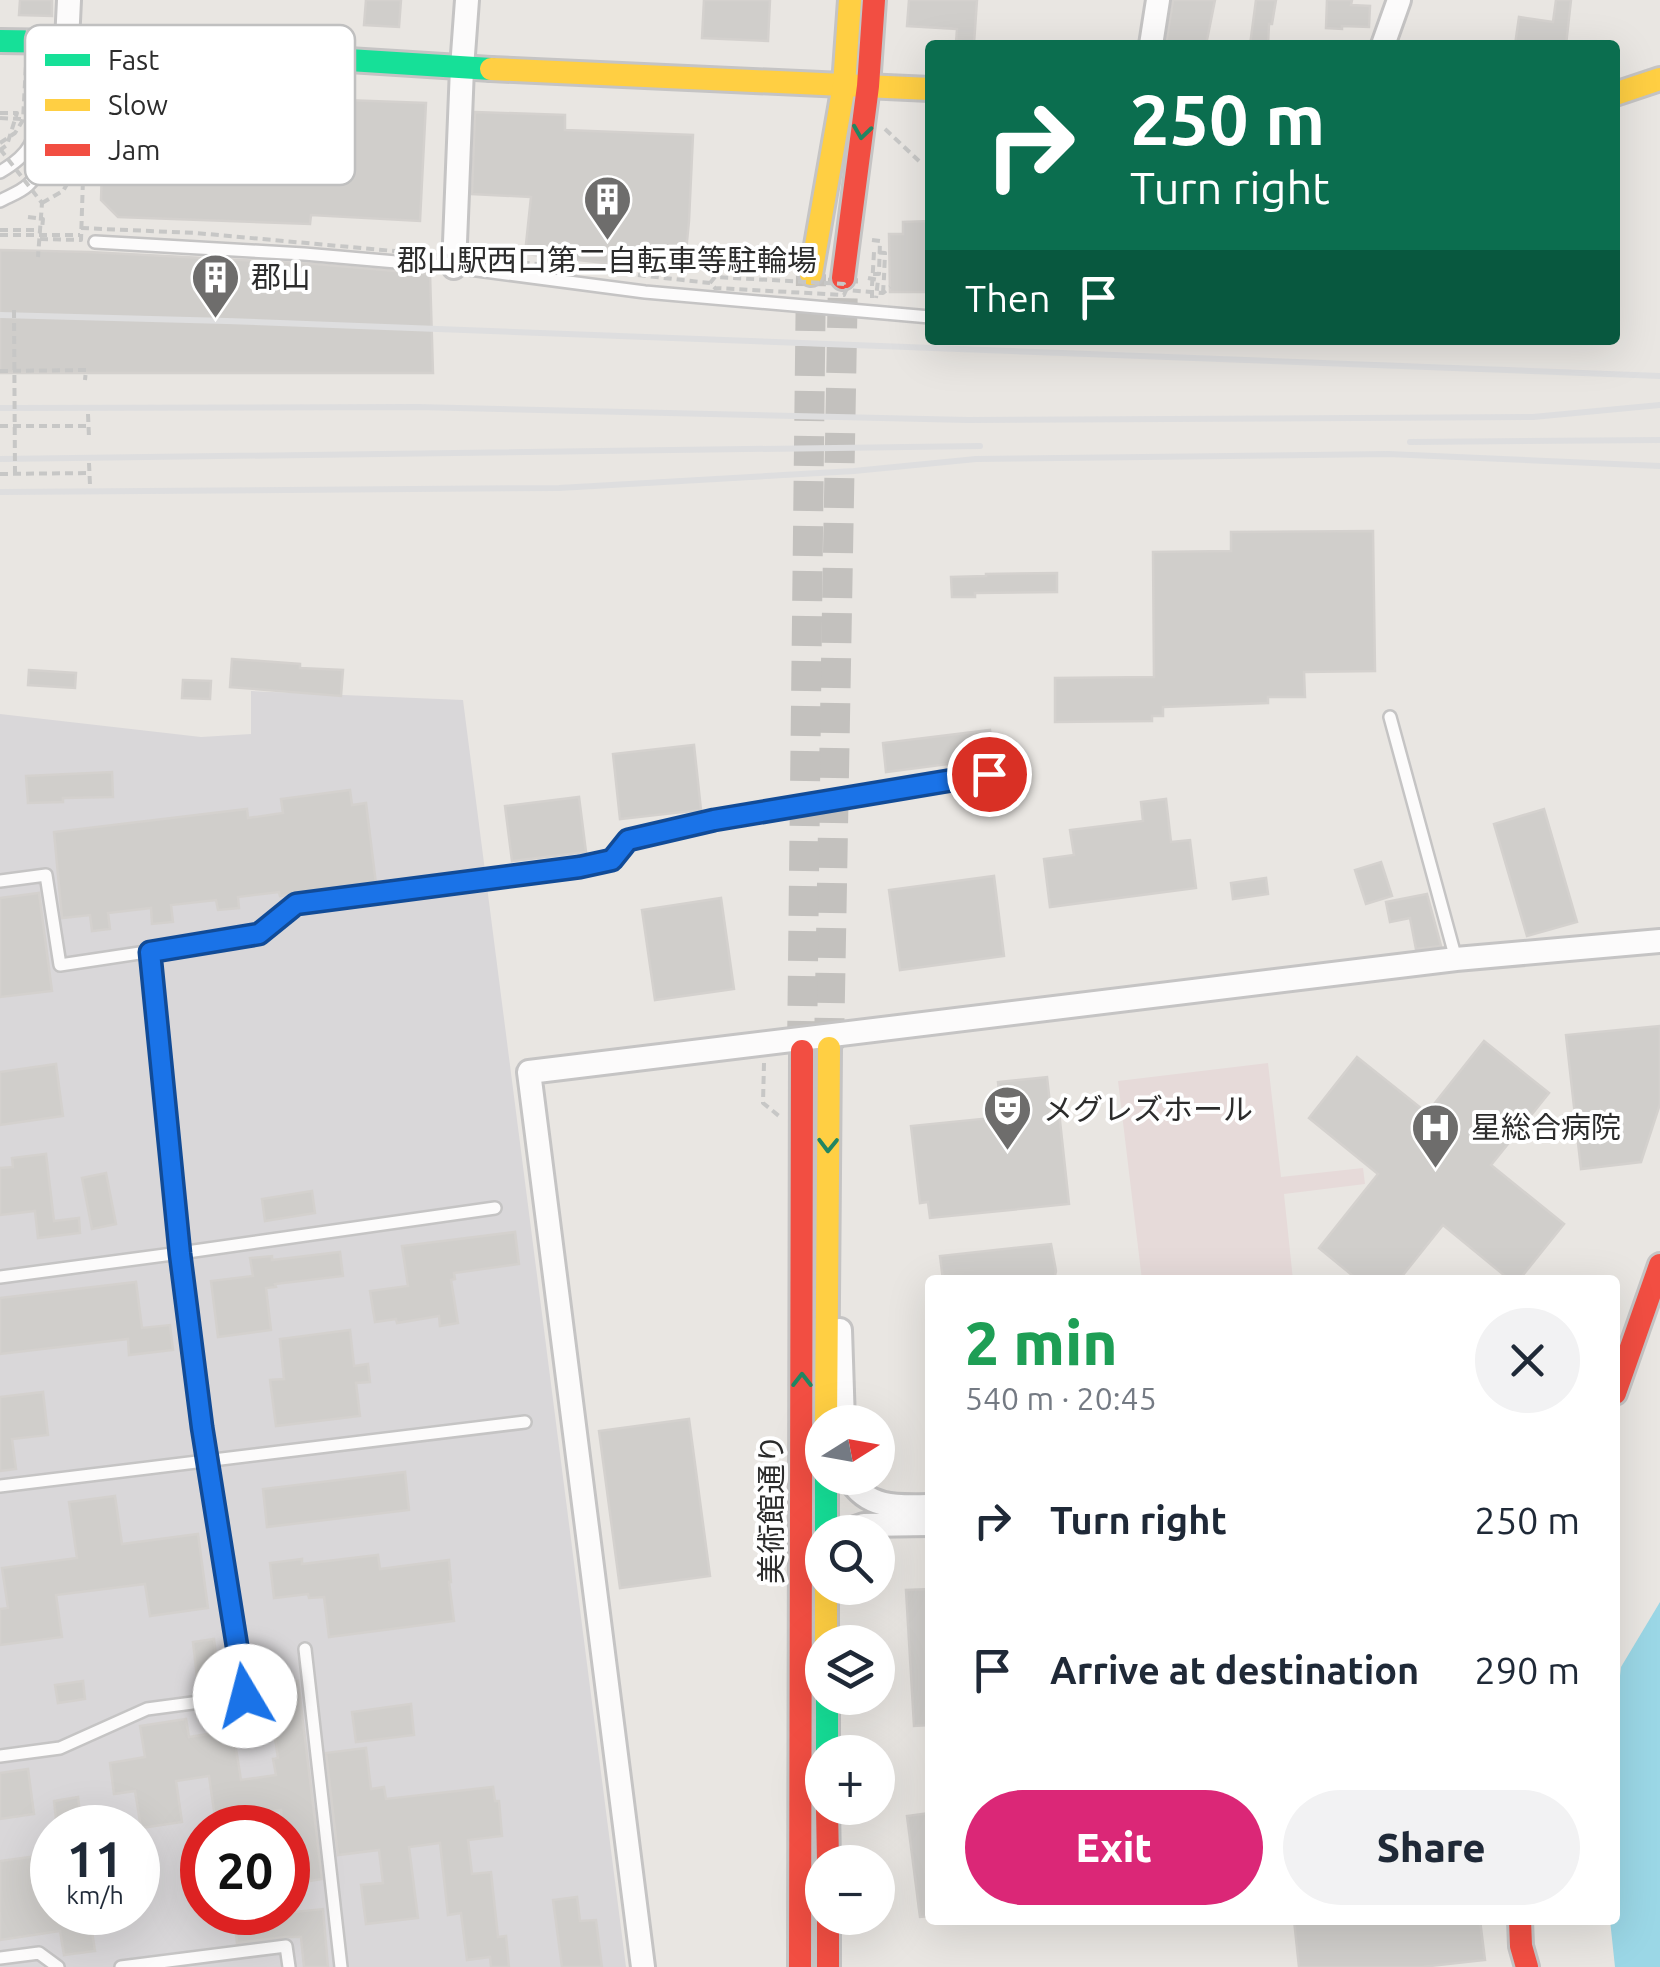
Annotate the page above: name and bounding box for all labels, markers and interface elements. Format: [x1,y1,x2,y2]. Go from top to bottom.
legend [25,25,355,185]
text: Fast [108,44,159,75]
icon: right [965,80,1095,210]
text: 250 m [1130,80,1325,158]
text: Slow [108,89,168,120]
one-way arrow [852,124,873,140]
text: Jam [108,134,160,165]
text: Turn right [1130,162,1330,213]
building icon: 郡山駅西口第二自転車等駐輪場 [581,174,633,242]
place label: 郡山駅西口第二自転車等駐輪場 [397,243,817,277]
building icon: 郡山 [190,252,242,320]
place label: 郡山 [251,260,311,294]
icon: arrive [1071,270,1126,325]
text: Then [965,277,1051,319]
pin [947,732,1032,817]
icon: arrive [962,747,1017,802]
theatre icon: メグレズホール [982,1084,1034,1152]
place label: メグレズホール [1043,1092,1253,1126]
hospital icon: 星総合病院 [1410,1102,1462,1170]
place label: 星総合病院 [1471,1110,1621,1144]
one-way arrow [817,1138,839,1154]
button: close [1475,1308,1580,1413]
text: 2 min [965,1309,1118,1376]
one-way arrow [791,1371,813,1386]
text: 540 m · 20:45 [965,1380,1157,1416]
north arrow [805,1405,895,1495]
map controls [805,1405,895,1935]
street label: 美術館通り [754,1434,788,1584]
icon: right [965,1493,1020,1548]
text: Turn right [1050,1499,1227,1541]
text: 250 m [1474,1499,1580,1541]
button: search [805,1515,895,1605]
button: layers [805,1625,895,1715]
icon: arrive [965,1643,1020,1698]
position arrow [193,1644,297,1748]
text: Arrive at destination [1050,1649,1419,1691]
text: 290 m [1474,1649,1580,1691]
button: + [805,1735,895,1825]
button: Exit [965,1790,1263,1905]
button: Share [1283,1790,1580,1905]
speed limit sign: 20 [180,1805,310,1935]
text: 11 [67,1830,123,1886]
button: − [805,1845,895,1935]
text: km/h [66,1881,124,1909]

